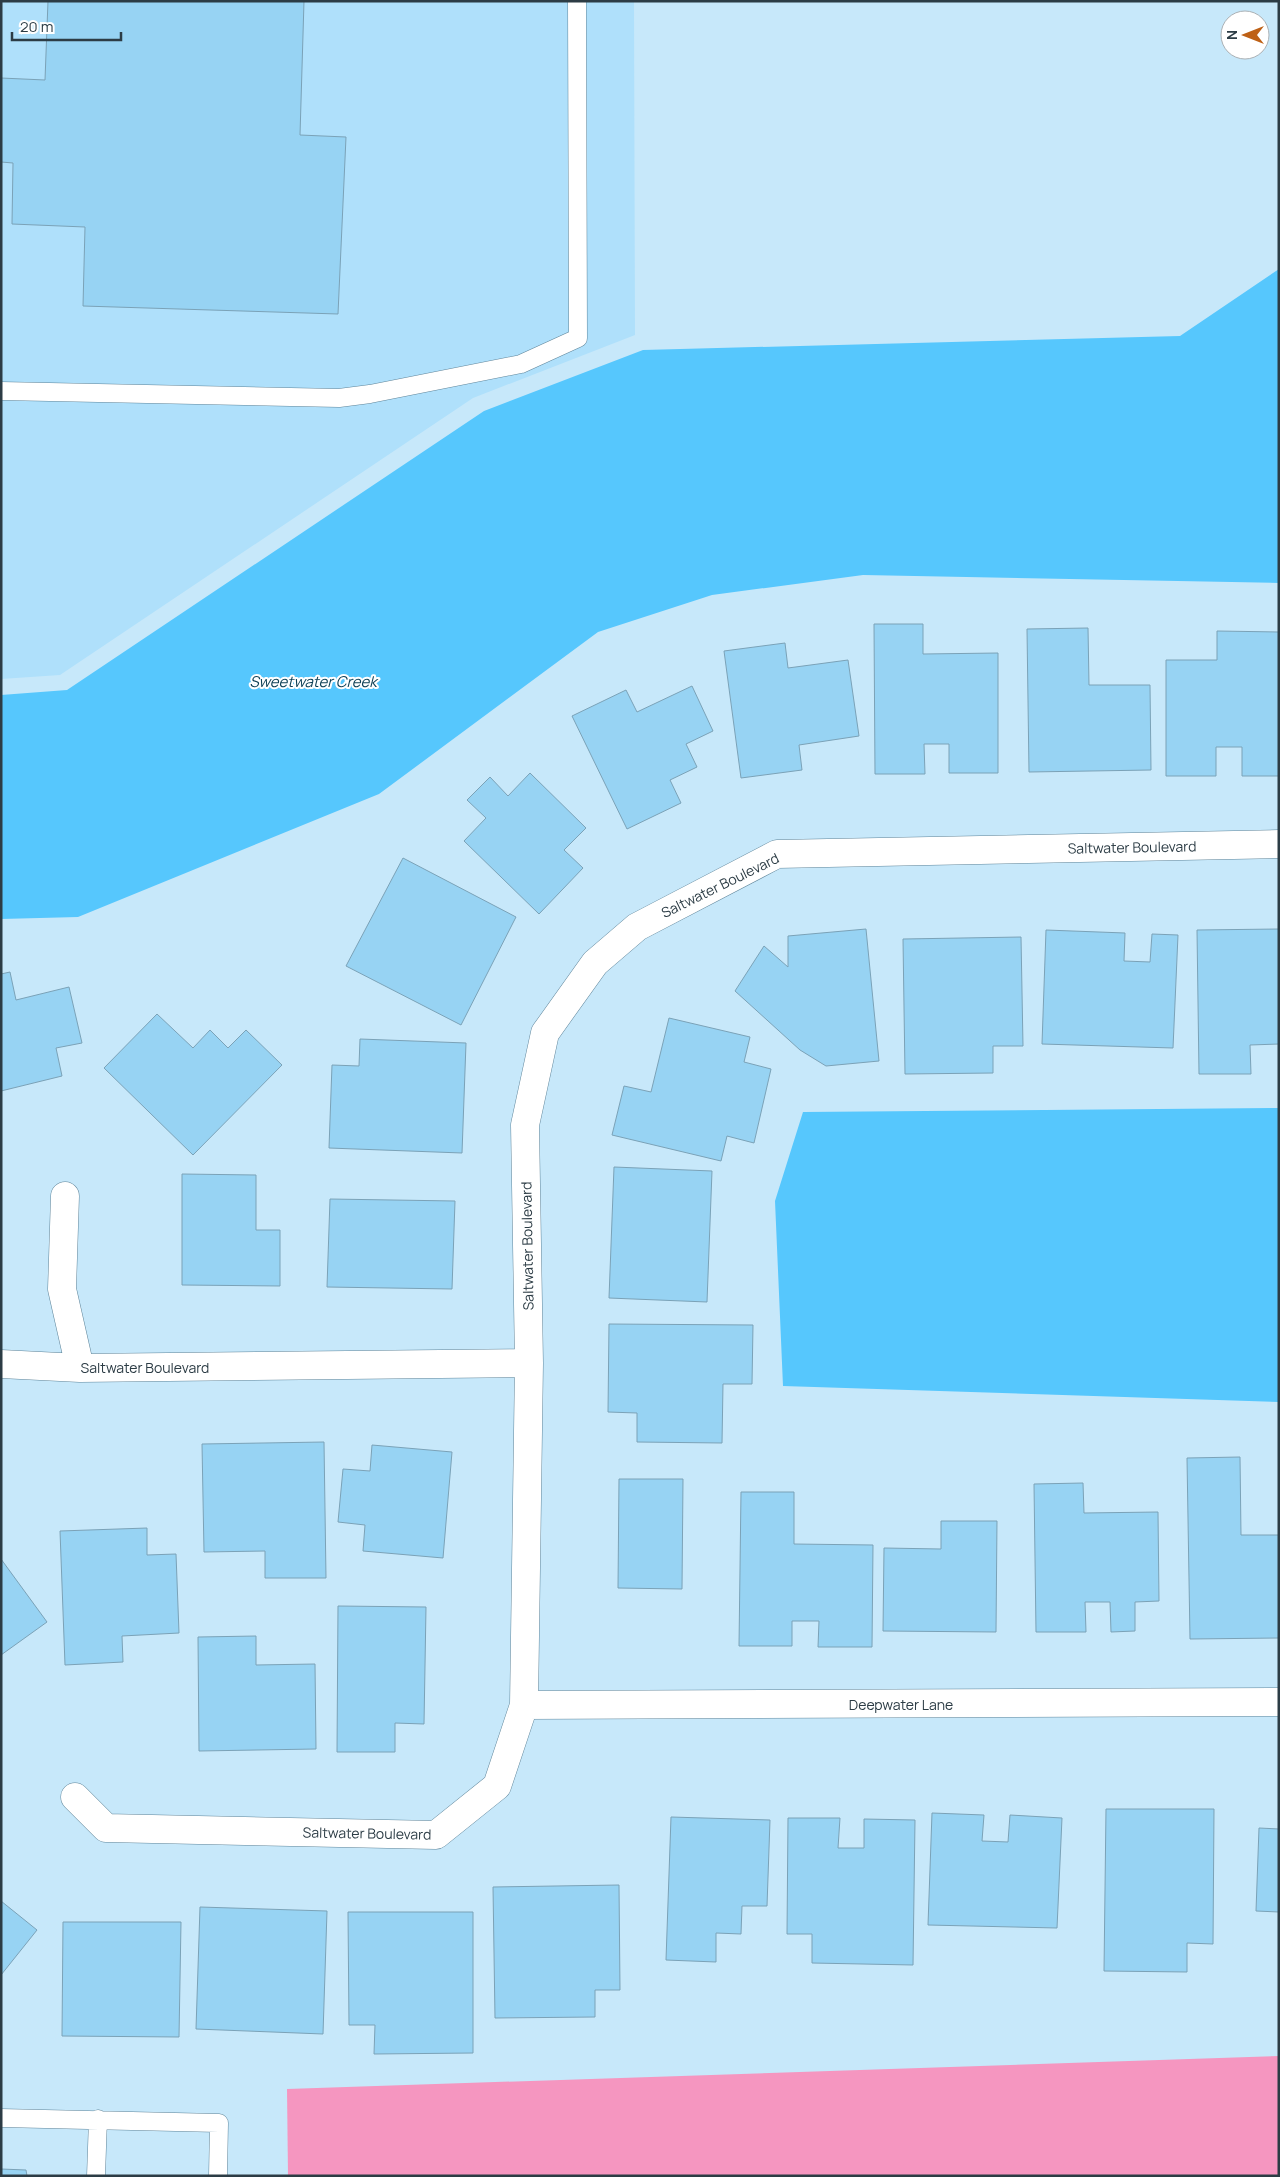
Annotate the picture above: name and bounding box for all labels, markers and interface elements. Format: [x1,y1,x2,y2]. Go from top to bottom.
scale bar [12,10,121,42]
north arrow [1220,10,1270,60]
text: 20 m [20,16,53,37]
text: N [1222,30,1241,40]
water label: Sweetwater Creek [249,671,379,692]
street label: Saltwater Boulevard [1067,836,1197,858]
street label: Saltwater Boulevard [658,848,782,922]
street label: Saltwater Boulevard [516,1181,538,1311]
street label: Saltwater Boulevard [81,1358,209,1377]
street label: Deepwater Lane [849,1695,953,1714]
street label: Saltwater Boulevard [302,1822,432,1844]

